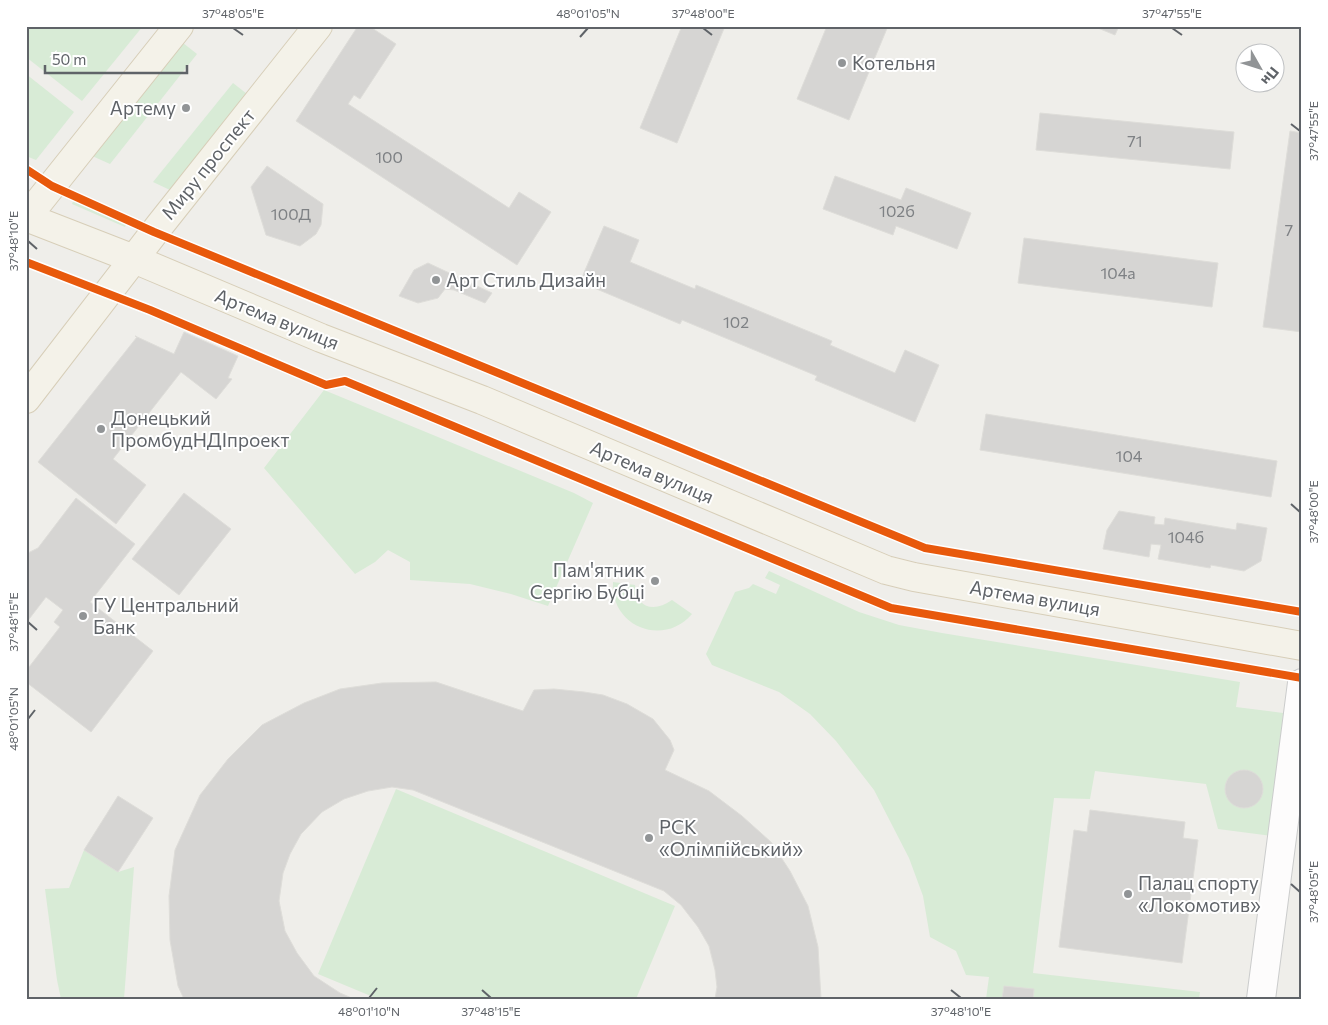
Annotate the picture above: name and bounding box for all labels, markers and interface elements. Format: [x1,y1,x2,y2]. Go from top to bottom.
text: 37°48'05"E [202,6,264,20]
text: 48°01'05"N [556,6,620,20]
text: 37°48'00"E [671,6,735,20]
text: 37°47'55"E [1142,6,1202,20]
scale bar [45,42,188,74]
north arrow [1236,42,1286,92]
text: 50 m [52,50,86,68]
place label: Котельня [852,51,936,74]
marker: Котельня [836,57,848,69]
text: Пн [1258,64,1283,89]
place label: Артему [110,96,176,119]
text: 37°47'55"E [1306,101,1320,161]
marker: Артему [180,102,192,114]
street label: Миру проспект [156,104,259,224]
house number: 71 [1127,131,1143,150]
house number: 100 [375,147,403,166]
house number: 102б [879,201,915,220]
house number: 100Д [271,204,312,223]
text: 37°48'10"E [6,211,20,271]
house number: 7 [1285,220,1293,239]
house number: 104а [1100,263,1136,282]
place label: Арт Стиль Дизайн [446,268,606,291]
marker: Арт Стиль Дизайн [430,274,442,286]
street label: Артема вулиця [212,283,343,354]
house number: 102 [723,312,749,331]
place label: Донецький ПромбудНДІпроект [111,406,290,451]
marker: Донецький ПромбудНДІпроект [95,423,107,435]
street label: Артема вулиця [587,435,717,508]
house number: 104 [1116,446,1143,465]
text: 37°48'00"E [1306,480,1320,544]
house number: 104б [1168,527,1204,546]
place label: Пам'ятник Сергію Бубці [530,558,645,603]
marker: Пам'ятник Сергію Бубці [649,575,661,587]
street label: Артема вулиця [968,575,1102,620]
text: 37°48'15"E [6,592,20,652]
place label: ГУ Центральний Банк [93,593,239,638]
marker: ГУ Центральний Банк [77,610,89,622]
text: 48°01'05"N [6,687,20,751]
place label: РСК «Олімпійський» [659,815,803,860]
marker: РСК «Олімпійський» [643,832,655,844]
text: 37°48'05"E [1306,861,1320,923]
place label: Палац спорту «Локомотив» [1138,871,1261,916]
marker: Палац спорту «Локомотив» [1122,888,1134,900]
text: 48°01'10"N [338,1004,400,1018]
text: 37°48'15"E [461,1004,521,1018]
text: 37°48'10"E [931,1004,991,1018]

